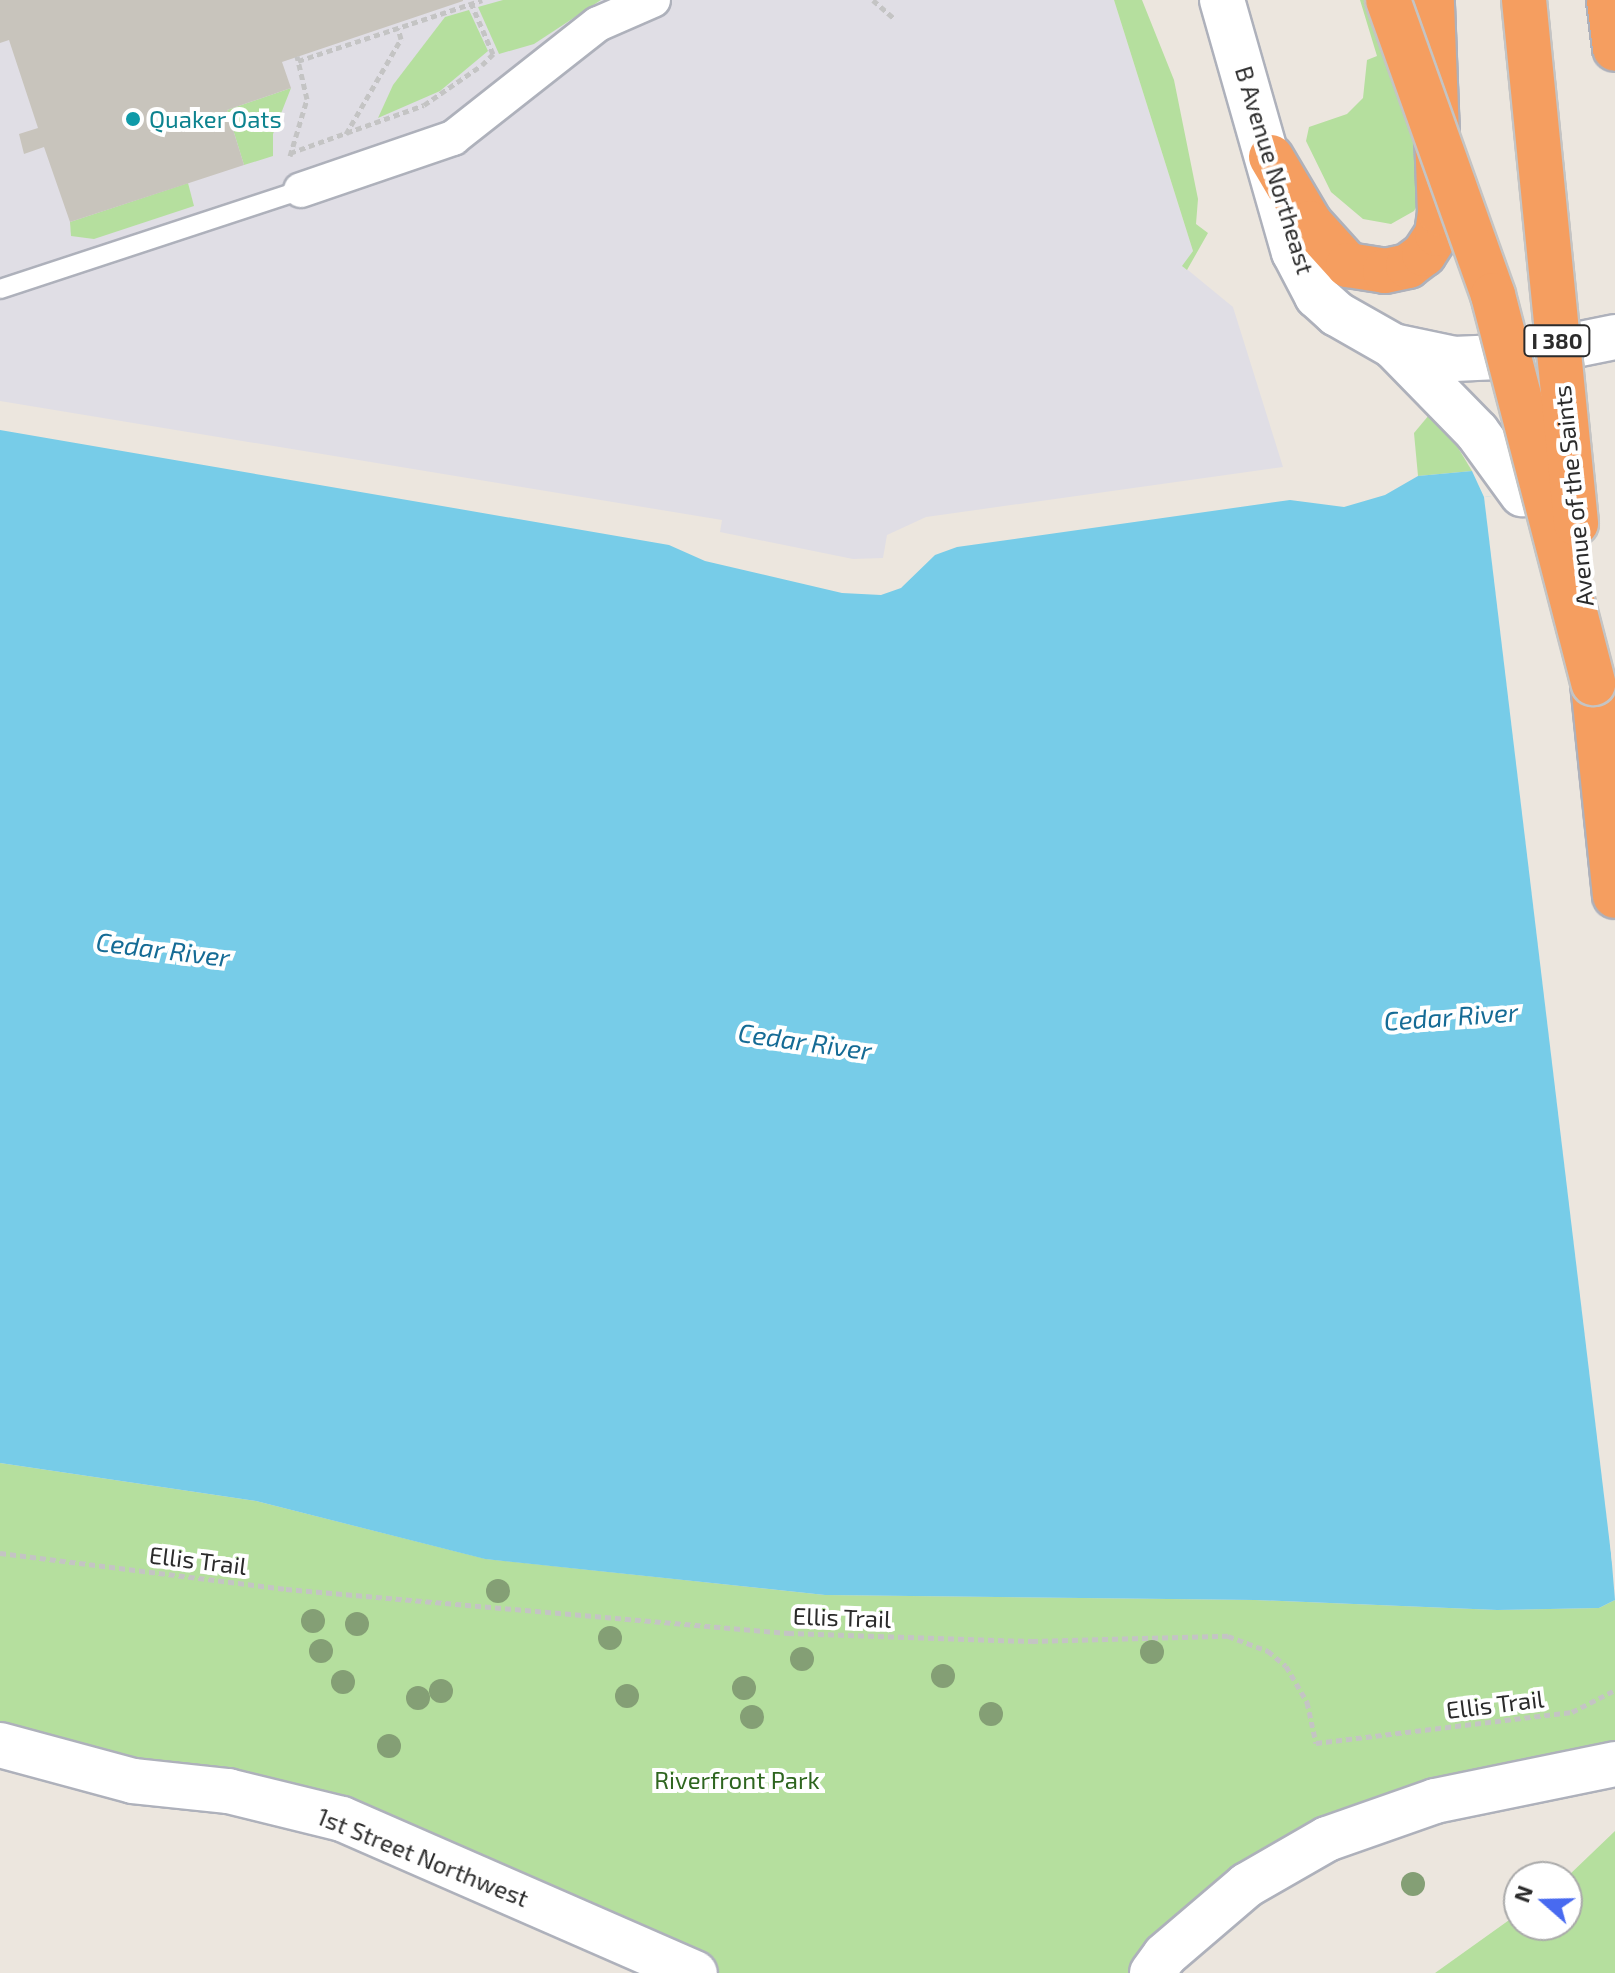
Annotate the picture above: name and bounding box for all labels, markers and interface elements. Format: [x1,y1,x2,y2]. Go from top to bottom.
street label: B Avenue Northeast [1230,62,1320,278]
place label: Quaker Oats [149,105,282,133]
marker: Quaker Oats [124,110,142,128]
road number: I 380 [1523,323,1591,359]
street label: Avenue of the Saints [1547,384,1599,608]
water label: Cedar River [94,925,232,973]
water label: Cedar River [1383,996,1519,1036]
water label: Cedar River [736,1016,874,1066]
street label: Ellis Trail [147,1540,249,1580]
street label: Ellis Trail [792,1601,892,1633]
street label: Ellis Trail [1444,1684,1546,1724]
park label: Riverfront Park [654,1766,820,1794]
street label: 1st Street Northwest [313,1801,533,1913]
north arrow [1503,1861,1583,1941]
text: N [1507,1882,1537,1905]

